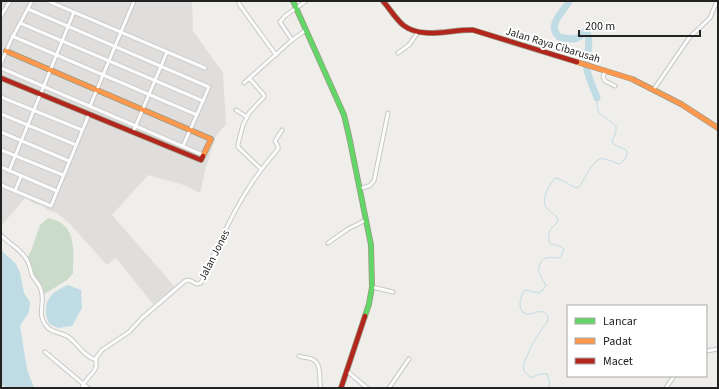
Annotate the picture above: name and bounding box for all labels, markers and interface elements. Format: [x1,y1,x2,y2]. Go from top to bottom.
scale bar [579,12,700,38]
text: 200 m [585,18,615,35]
street label: Jalan Raya Cibarusah [504,23,602,67]
street label: Jalan Jones [195,227,233,283]
legend [567,305,707,377]
text: Lancar [603,313,638,330]
text: Padat [603,333,632,350]
text: Macet [603,353,633,370]

